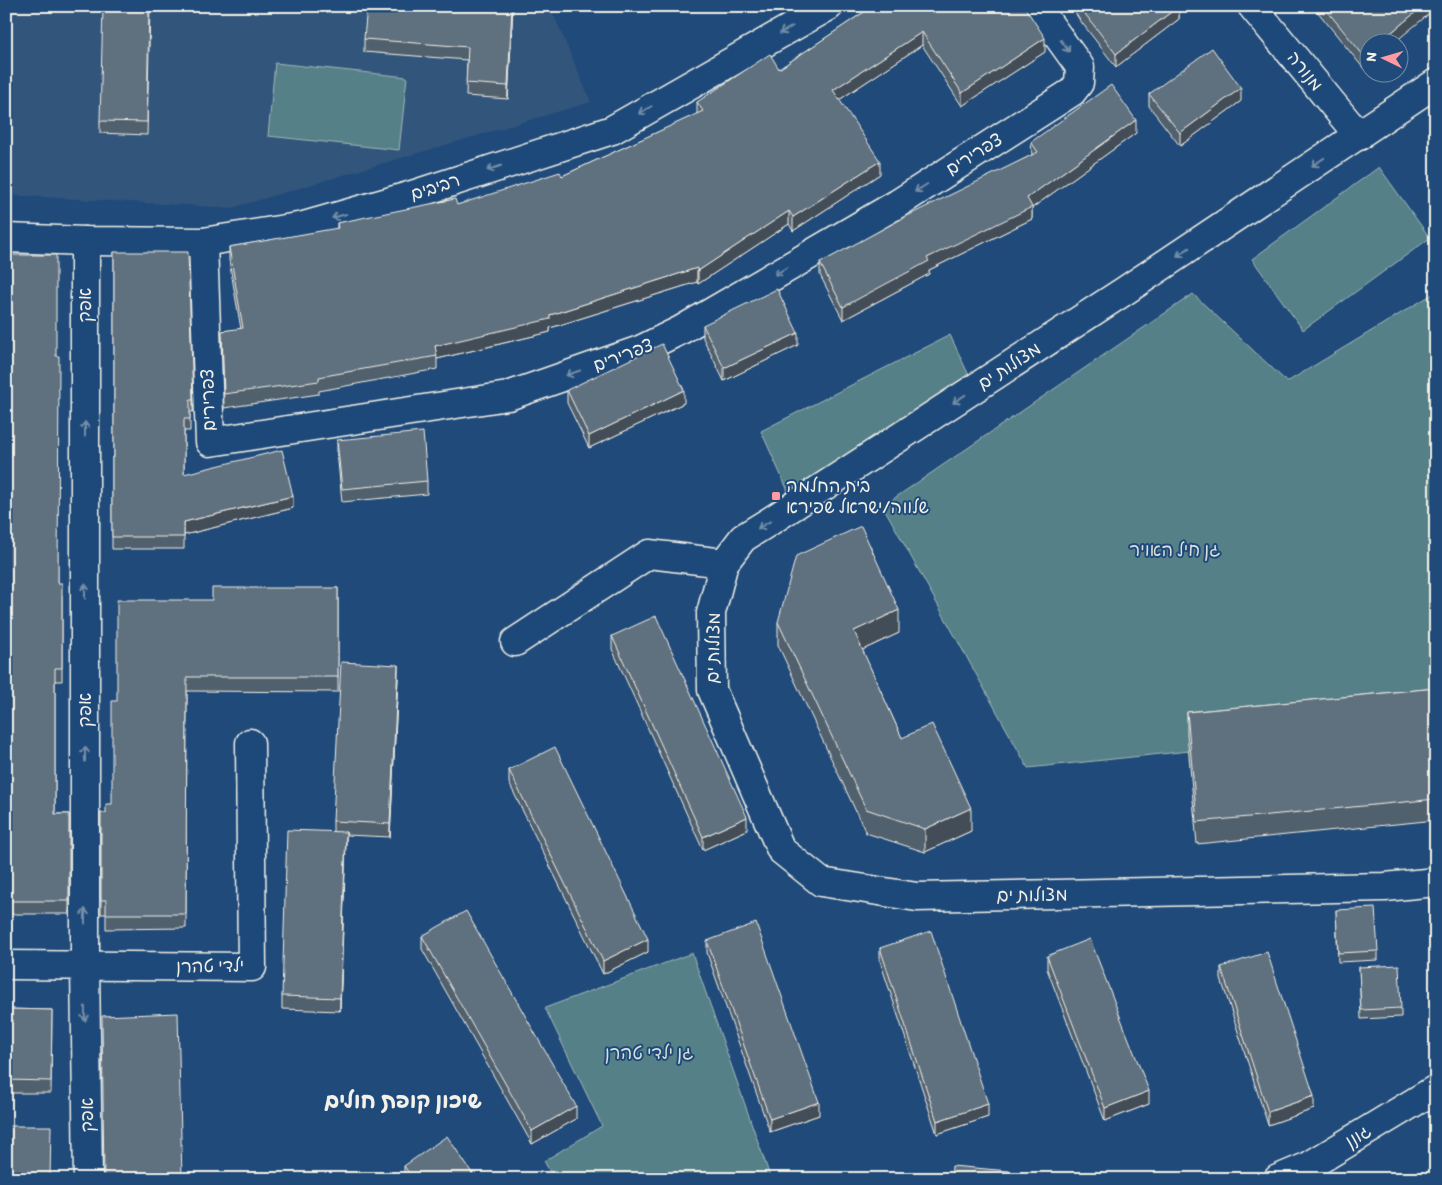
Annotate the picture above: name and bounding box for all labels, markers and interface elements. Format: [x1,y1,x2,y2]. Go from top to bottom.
one-way arrow [780,26,794,36]
north arrow [1360,32,1410,82]
one-way arrow [1060,39,1070,53]
street label: מנורה [1282,47,1328,95]
text: N [1363,51,1380,62]
one-way arrow [638,106,652,116]
street label: צפרירים [942,128,1006,180]
one-way arrow [1311,157,1325,168]
one-way arrow [486,164,502,174]
street label: רביבים [407,169,463,205]
one-way arrow [915,183,929,193]
one-way arrow [331,211,347,221]
one-way arrow [1176,248,1190,258]
one-way arrow [774,266,789,276]
street label: אפק [74,288,96,322]
street label: צפרירים [590,334,656,376]
street label: מצולות ים [973,337,1045,395]
street label: צפרירים [196,368,220,432]
one-way arrow [566,369,582,378]
one-way arrow [952,394,966,404]
one-way arrow [80,421,90,438]
place label: בית החלמה שלווה/ישראל שפירא [786,475,929,518]
marker: בית החלמה שלווה/ישראל שפירא [770,490,782,502]
one-way arrow [757,521,771,531]
park label: גן חיל האויר [1130,539,1220,561]
one-way arrow [80,584,90,600]
street label: מצולות ים [701,612,725,684]
street label: אפק [74,693,96,727]
one-way arrow [80,746,90,762]
street label: מצולות ים [996,883,1068,907]
one-way arrow [80,909,90,925]
street label: ילדי טהרן [176,954,244,978]
one-way arrow [81,1006,90,1022]
park label: גן ילדי טהרן [605,1042,693,1064]
district label: שיכון קופת חולים [324,1087,482,1114]
street label: אפק [76,1097,98,1133]
street label: גונן [1341,1120,1375,1152]

